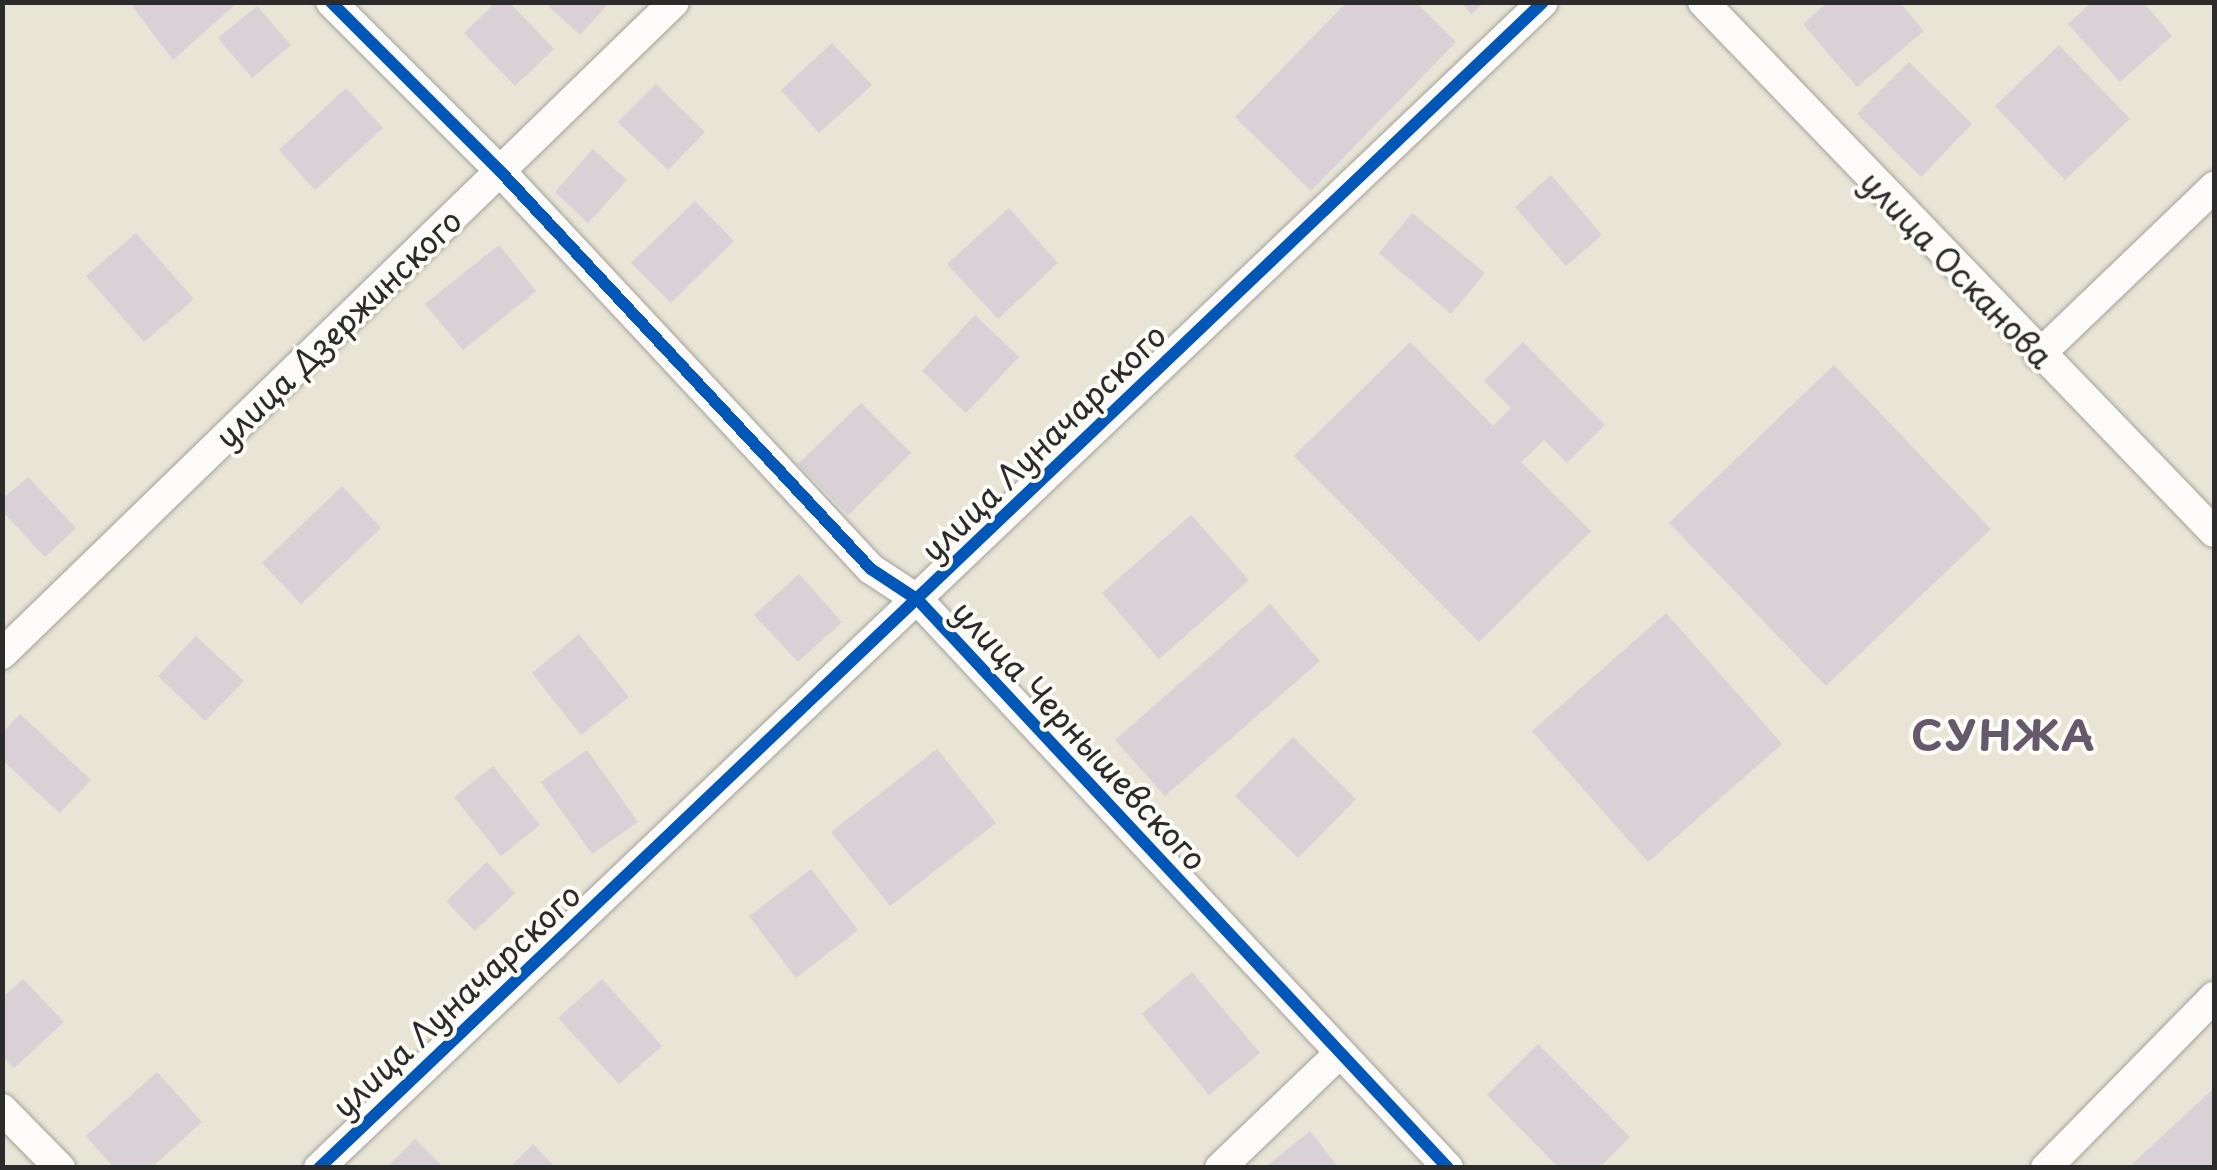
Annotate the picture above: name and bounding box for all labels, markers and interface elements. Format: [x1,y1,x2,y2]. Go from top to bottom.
street label: улица Осканова [1853,162,2061,376]
street label: улица Дзержинского [207,200,469,456]
street label: улица Луначарского [912,315,1174,569]
street label: улица Чернышевского [944,591,1216,879]
district label: СУНЖА [1911,709,2097,759]
street label: улица Луначарского [323,874,589,1126]

